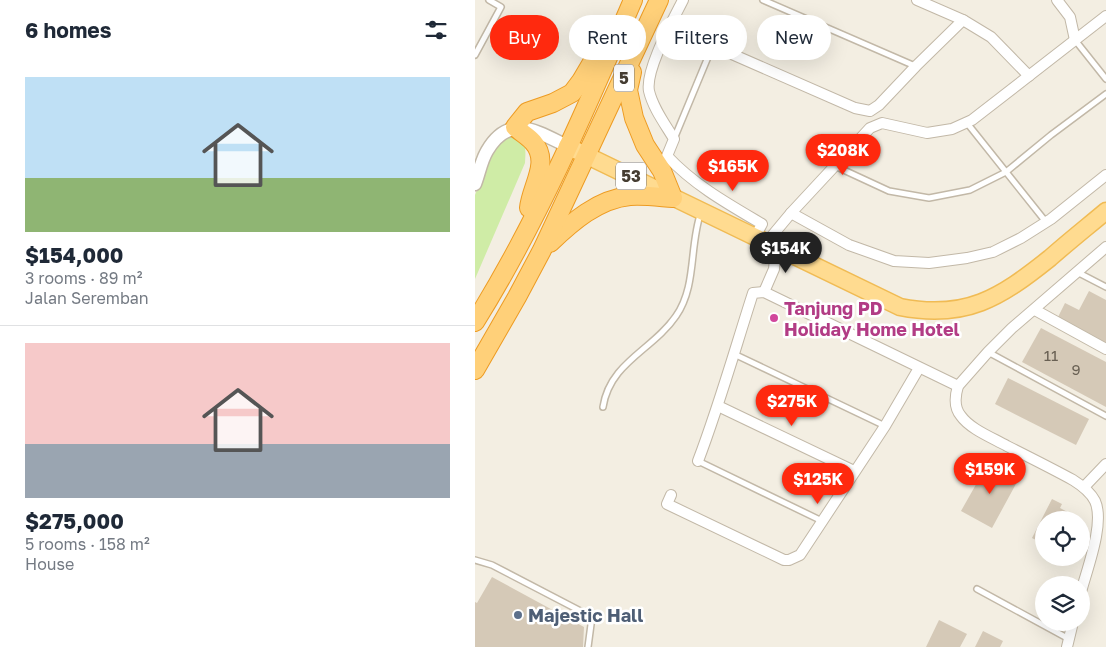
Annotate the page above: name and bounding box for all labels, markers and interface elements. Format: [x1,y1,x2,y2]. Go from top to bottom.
chip: Buy [490,15,559,60]
chip: Rent [569,15,646,60]
chip: Filters [656,15,747,60]
chip: New [757,15,831,60]
icon: filters [422,16,450,44]
text: 6 homes [25,17,111,43]
road number: 5 [614,64,634,92]
icon: home [193,110,283,200]
pin: $208K [808,134,878,176]
text: $208K [817,140,869,160]
pin: $165K [698,150,768,192]
text: $165K [708,156,758,176]
road number: 53 [616,162,646,190]
pin: $154K [751,232,821,274]
text: $154K [761,238,811,258]
text: $154,000 [25,242,124,268]
text: 3 rooms · 89 m² [25,268,142,288]
text: Jalan Seremban [25,288,149,308]
place label: Tanjung PD Holiday Home Hotel [784,297,960,340]
marker: Tanjung PD Holiday Home Hotel [768,312,780,324]
house number: 11 [1044,346,1058,364]
house number: 9 [1071,360,1081,378]
icon: home [193,375,283,465]
pin: $275K [757,384,827,427]
text: $275K [767,391,817,411]
pin: $159K [955,452,1025,495]
text: $159K [965,459,1015,479]
pin: $125K [783,462,853,505]
text: $125K [793,469,843,489]
text: $275,000 [25,508,124,534]
map controls [1035,511,1090,631]
button: locate [1035,511,1090,566]
text: 5 rooms · 158 m² [25,534,150,554]
text: House [25,554,74,574]
button: layers [1035,576,1090,631]
place label: Majestic Hall [528,604,643,626]
marker: Majestic Hall [512,609,524,621]

